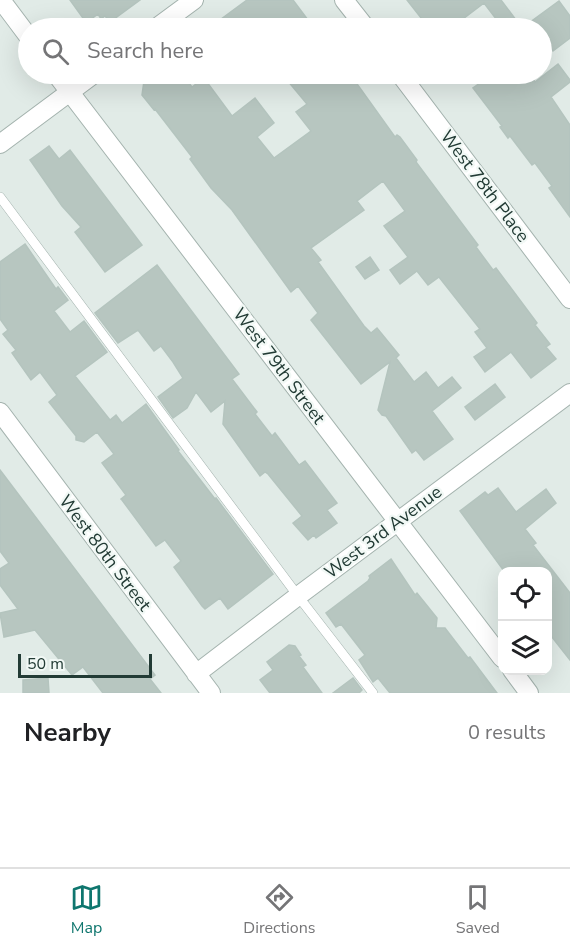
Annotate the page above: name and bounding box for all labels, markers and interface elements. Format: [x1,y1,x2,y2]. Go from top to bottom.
search box [18,18,552,84]
icon: search [39,35,72,68]
text: Search here [87,36,204,66]
street label: West 78th Place [435,125,535,247]
street label: West 79th Street [227,303,331,430]
street label: West 3rd Avenue [319,480,447,584]
street label: West 80th Street [53,490,157,617]
map controls [498,567,552,675]
button: locate [498,567,552,621]
button: layers [498,621,552,675]
scale bar [18,651,152,678]
text: 50 m [27,653,64,675]
text: Nearby [24,715,111,750]
text: 0 results [468,719,546,746]
tab: Map [70,881,103,939]
tab: Directions [243,881,315,939]
tab: Saved [456,881,500,939]

